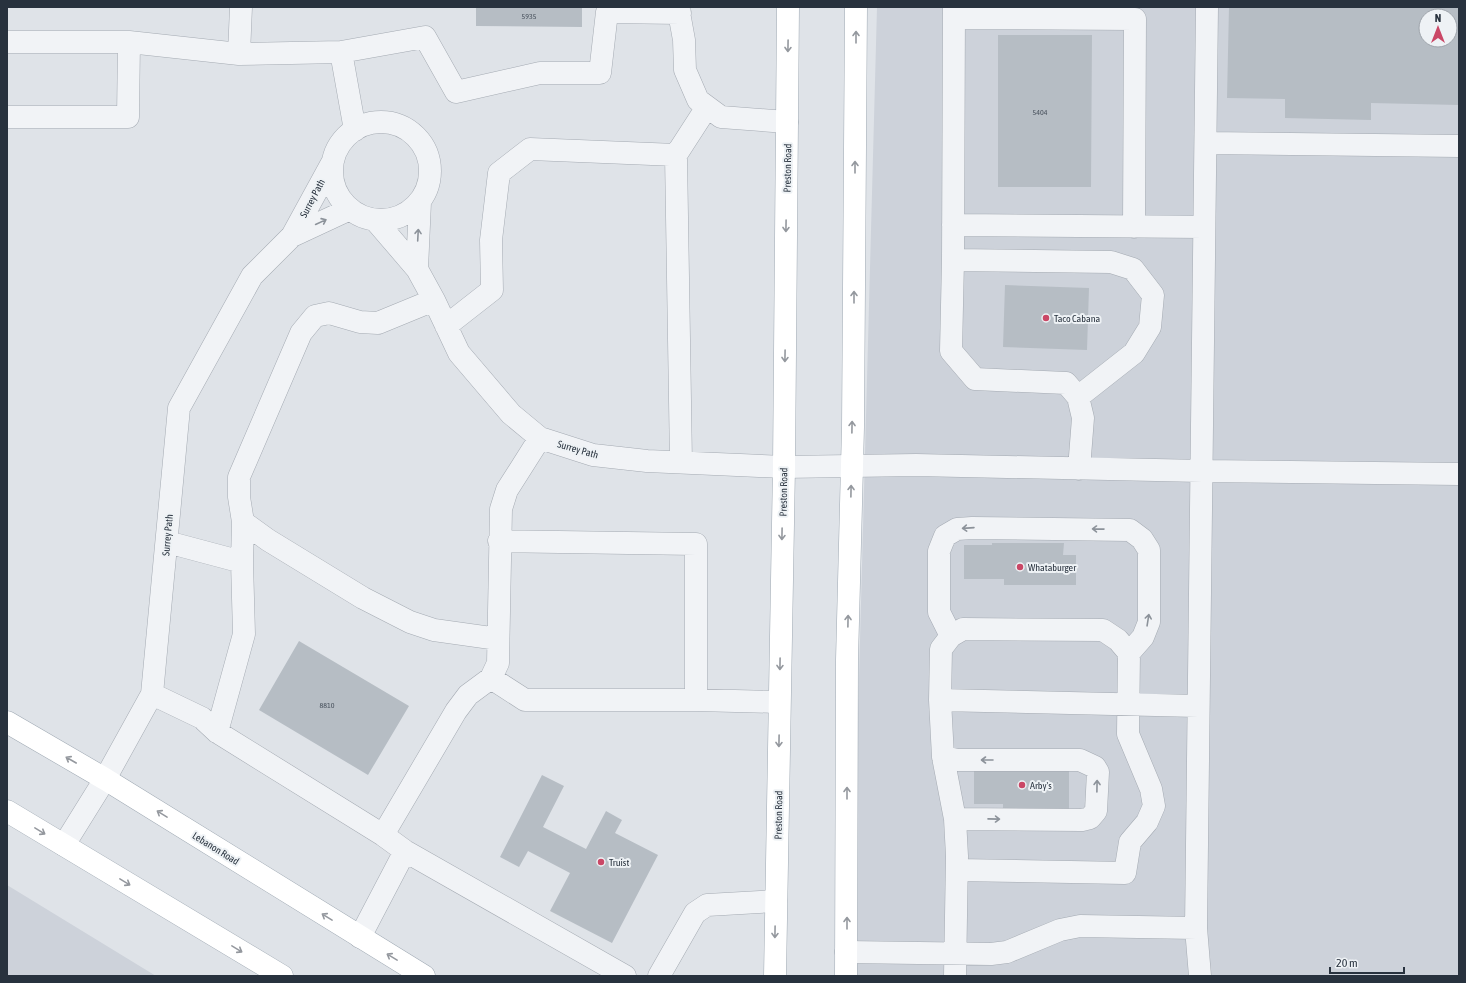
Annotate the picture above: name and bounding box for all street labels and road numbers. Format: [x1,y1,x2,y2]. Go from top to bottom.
street label: Preston Road [782,143,793,192]
street label: Surrey Path [298,177,327,219]
street label: Surrey Path [556,438,600,461]
street label: Preston Road [778,467,789,516]
street label: Surrey Path [160,514,175,556]
street label: Preston Road [773,790,784,839]
street label: Lebanon Road [190,830,241,867]

